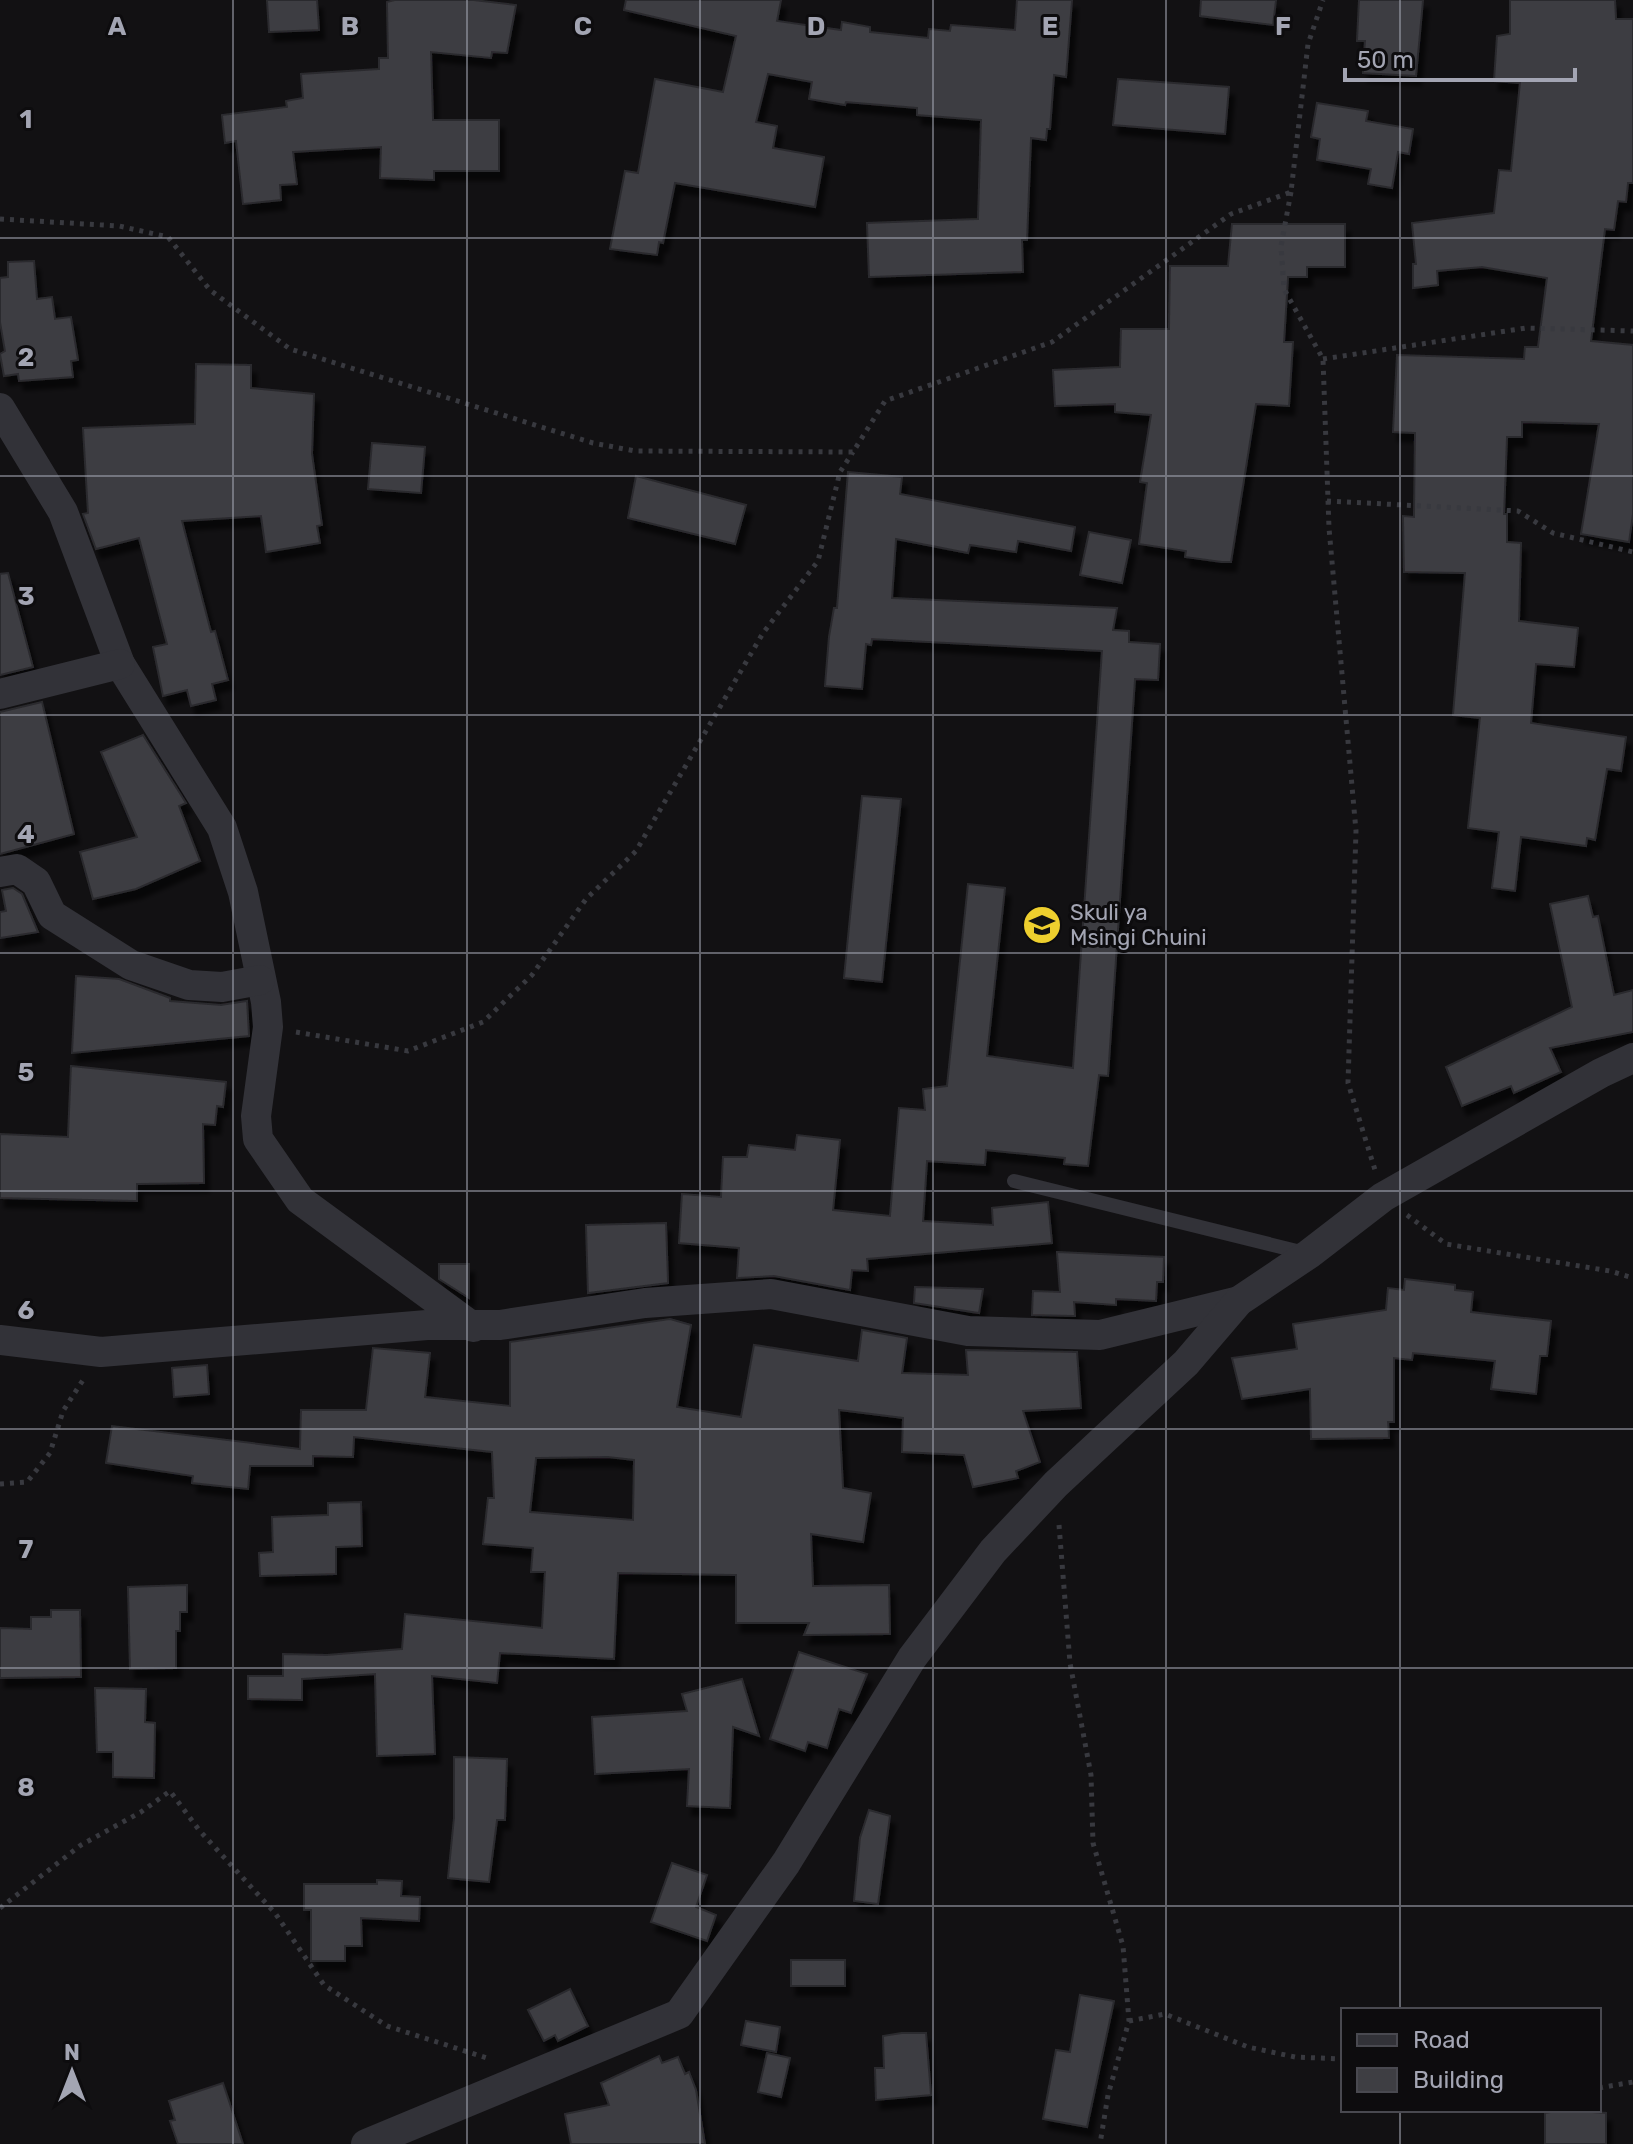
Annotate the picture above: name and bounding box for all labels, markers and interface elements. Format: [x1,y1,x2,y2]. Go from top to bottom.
text: A [108,11,127,42]
text: B [341,11,359,42]
text: C [574,11,592,42]
text: D [807,11,825,42]
text: E [1042,11,1058,42]
text: F [1275,11,1291,42]
scale bar [1345,32,1575,82]
text: 50 m [1357,46,1414,74]
text: 1 [20,104,32,135]
text: 2 [18,342,34,373]
text: 3 [17,581,35,612]
text: 4 [17,819,35,850]
place label: Skuli ya Msingi Chuini [1070,899,1206,951]
school or university icon: Skuli ya Msingi Chuini [1021,904,1063,946]
text: 5 [18,1057,34,1088]
text: 6 [18,1295,35,1326]
text: 7 [19,1534,34,1565]
text: 8 [17,1772,35,1803]
legend [1341,2008,1601,2112]
text: Road [1413,2026,1470,2054]
north arrow [32,2032,112,2112]
text: N [64,2039,80,2066]
text: Building [1413,2066,1504,2094]

